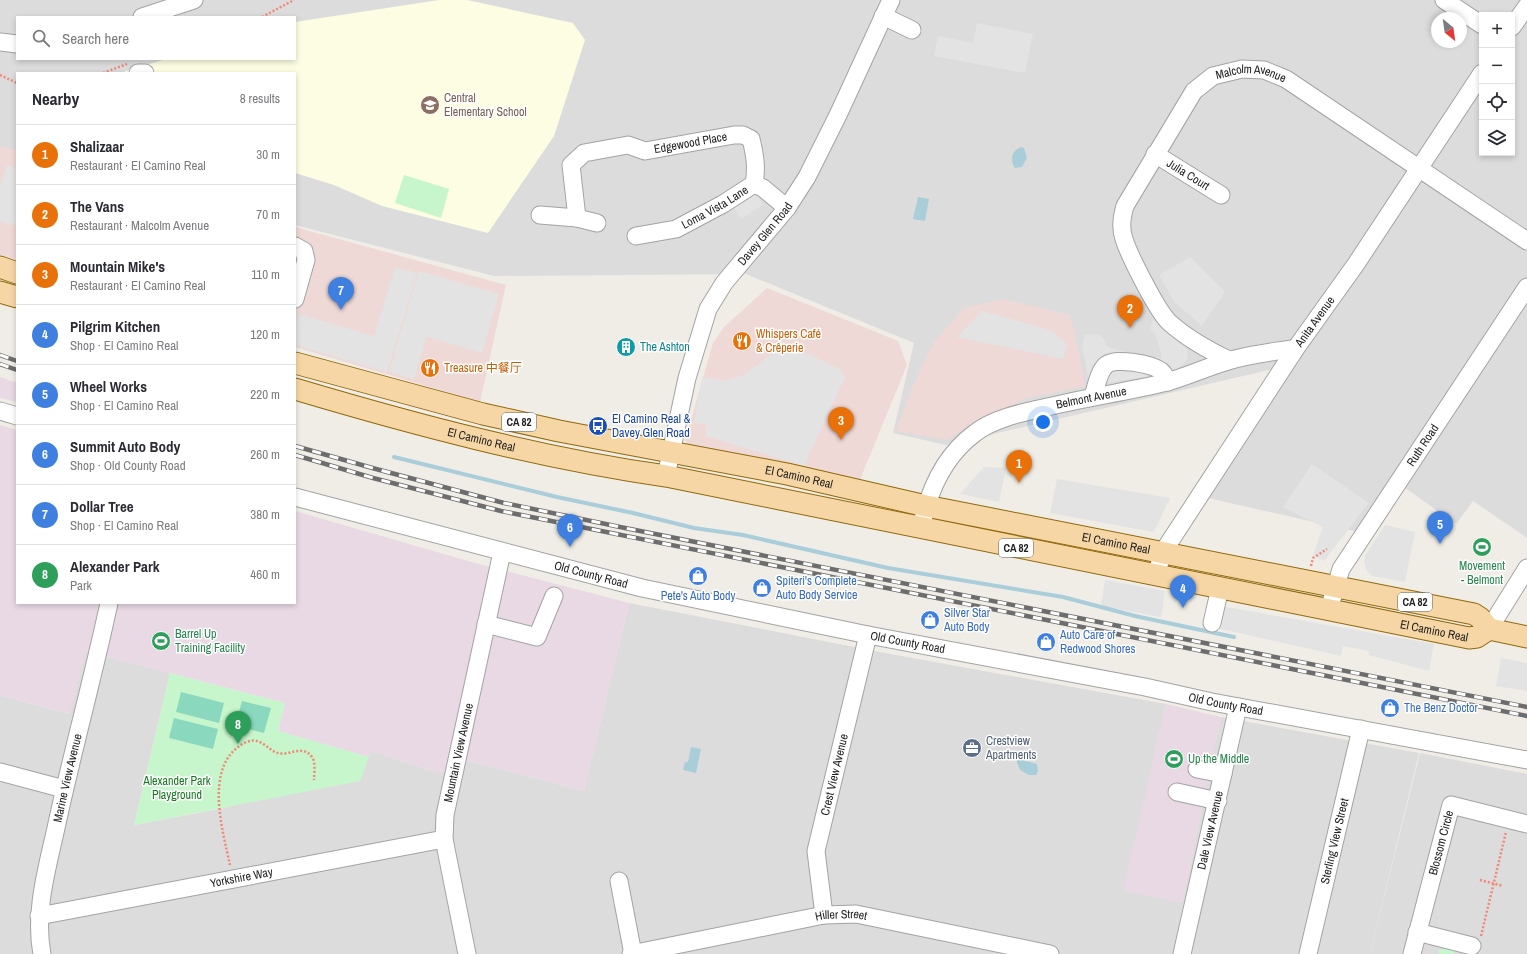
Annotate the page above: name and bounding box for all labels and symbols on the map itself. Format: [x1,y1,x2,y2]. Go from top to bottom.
north arrow [1431,12,1467,48]
street label: Malcolm Avenue [1214,61,1289,86]
place label: Central Elementary School [444,90,527,120]
school or university icon: Central Elementary School [419,94,441,116]
street label: Edgewood Place [653,128,728,157]
street label: Julia Court [1164,155,1213,194]
street label: Loma Vista Lane [679,182,751,233]
street label: Davey Glen Road [734,199,796,269]
pin: 7 [328,277,354,310]
street label: Anita Avenue [1291,293,1338,351]
pin: 2 [1117,295,1143,328]
place label: Whispers Café & Crêperie [756,326,821,356]
restaurant icon: Whispers Café & Crêperie [731,330,753,352]
building icon: The Ashton [615,336,637,358]
place label: The Ashton [640,339,690,355]
restaurant icon: Treasure 中餐厅 [419,357,441,379]
place label: Treasure 中餐厅 [444,360,522,376]
street label: Belmont Avenue [1054,383,1128,413]
pin: 3 [828,407,854,440]
place label: El Camino Real & Davey Glen Road [612,411,691,441]
your location [1033,412,1053,432]
road number: CA 82 [502,413,536,431]
bus stop icon: El Camino Real & Davey Glen Road [587,415,609,437]
street label: Ruth Road [1403,421,1442,469]
street label: El Camino Real [446,424,517,456]
pin: 1 [1006,450,1032,483]
street label: El Camino Real [764,462,834,492]
pin: 5 [1427,511,1453,544]
pin: 6 [557,514,583,547]
street label: El Camino Real [1081,529,1151,558]
sports icon: Movement - Belmont [1471,536,1493,558]
road number: CA 82 [999,539,1033,557]
street label: Old County Road [552,557,630,592]
place label: Movement - Belmont [1459,558,1505,588]
shop icon: Pete's Auto Body [687,565,709,587]
place label: Spiteri's Complete Auto Body Service [775,573,858,603]
pin: 4 [1170,575,1196,608]
shop icon: Spiteri's Complete Auto Body Service [751,577,773,599]
place label: Pete's Auto Body [661,588,735,604]
road number: CA 82 [1398,593,1432,611]
place label: Silver Star Auto Body [943,605,991,635]
shop icon: Silver Star Auto Body [919,609,941,631]
street label: El Camino Real [1399,616,1470,646]
place label: Barrel Up Training Facility [175,626,245,656]
place label: Auto Care of Redwood Shores [1059,627,1136,657]
street label: Old County Road [869,628,946,657]
sports icon: Barrel Up Training Facility [150,630,172,652]
shop icon: Auto Care of Redwood Shores [1035,631,1057,653]
street label: Old County Road [1187,689,1264,719]
shop icon: The Benz Doctor [1379,697,1401,719]
place label: The Benz Doctor [1404,700,1479,716]
street label: Mountain View Avenue [440,702,477,804]
pin: 8 [225,711,251,744]
street label: Marine View Avenue [49,732,86,824]
street label: Crest View Avenue [817,732,852,817]
place label: Crestview Apartments [985,733,1036,763]
office icon: Crestview Apartments [961,737,983,759]
sports icon: Up the Middle [1163,748,1185,770]
place label: Up the Middle [1188,751,1249,767]
park label: Alexander Park Playground [142,773,211,803]
street label: Dale View Avenue [1193,789,1227,871]
street label: Sterling View Street [1317,796,1352,886]
street label: Blossom Circle [1425,809,1457,877]
street label: Yorkshire Way [209,864,274,891]
street label: Hiller Street [814,906,869,925]

